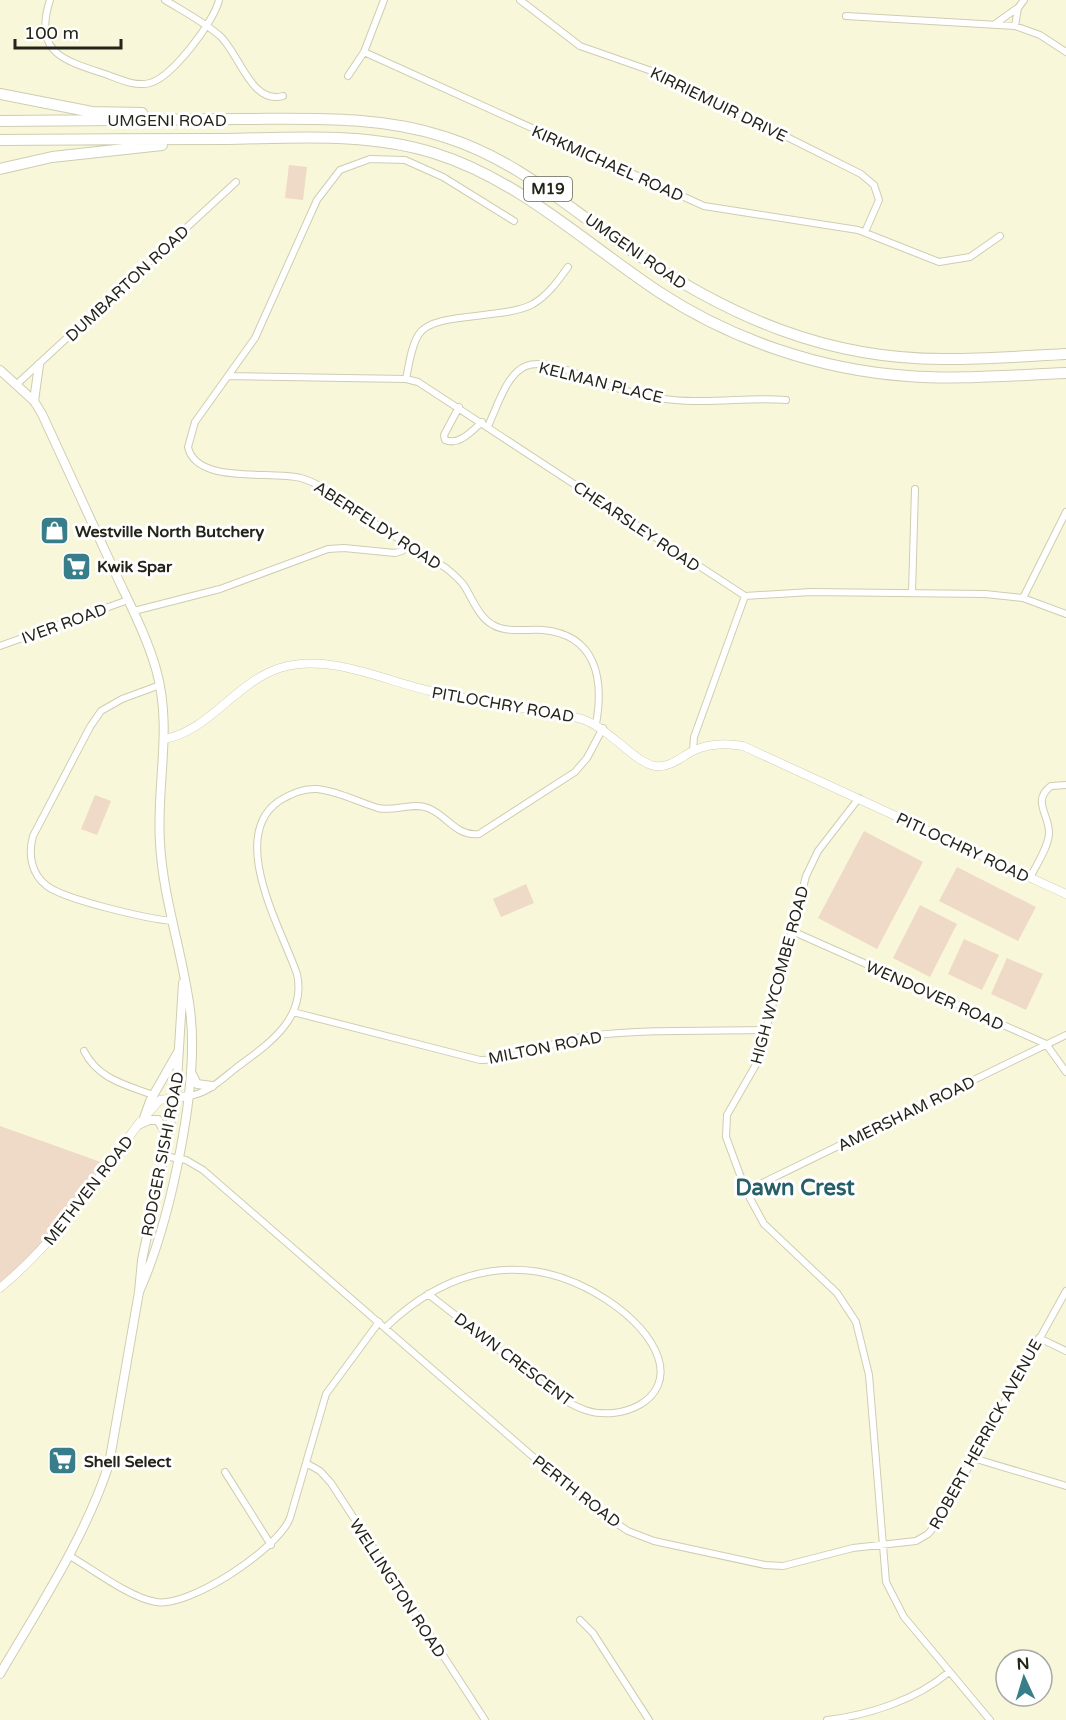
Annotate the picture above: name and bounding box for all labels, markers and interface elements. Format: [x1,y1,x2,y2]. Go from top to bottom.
scale bar [15,12,122,50]
text: 100 m [24,22,79,44]
street label: KIRRIEMUIR DRIVE [647,63,790,147]
street label: UMGENI ROAD [107,111,227,131]
street label: KIRKMICHAEL ROAD [529,121,687,206]
road number: M19 [524,177,572,201]
street label: UMGENI ROAD [581,209,690,294]
street label: DUMBARTON ROAD [62,221,194,346]
street label: KELMAN PLACE [537,358,665,408]
street label: ABERFELDY ROAD [310,477,445,574]
street label: CHEARSLEY ROAD [569,477,704,577]
shop icon: Westville North Butchery [38,515,70,547]
place label: Westville North Butchery [75,522,264,542]
supermarket icon: Kwik Spar [60,550,92,582]
place label: Kwik Spar [97,557,173,577]
street label: IVER ROAD [19,599,110,649]
street label: PITLOCHRY ROAD [430,683,576,727]
street label: PITLOCHRY ROAD [893,808,1032,887]
street label: HIGH WYCOMBE ROAD [747,884,813,1067]
street label: WENDOVER ROAD [862,956,1007,1035]
street label: MILTON ROAD [487,1027,604,1069]
street label: RODGER SISHI ROAD [137,1070,189,1238]
street label: AMERSHAM ROAD [834,1072,978,1156]
street label: METHVEN ROAD [40,1132,138,1250]
district label: Dawn Crest [735,1175,855,1201]
street label: DAWN CRESCENT [450,1309,577,1411]
street label: ROBERT HERRICK AVENUE [925,1336,1047,1533]
supermarket icon: Shell Select [47,1445,79,1477]
street label: PERTH ROAD [528,1451,624,1532]
place label: Shell Select [84,1452,172,1472]
street label: WELLINGTON ROAD [345,1515,450,1662]
north arrow [994,1648,1054,1708]
text: N [1016,1654,1030,1674]

